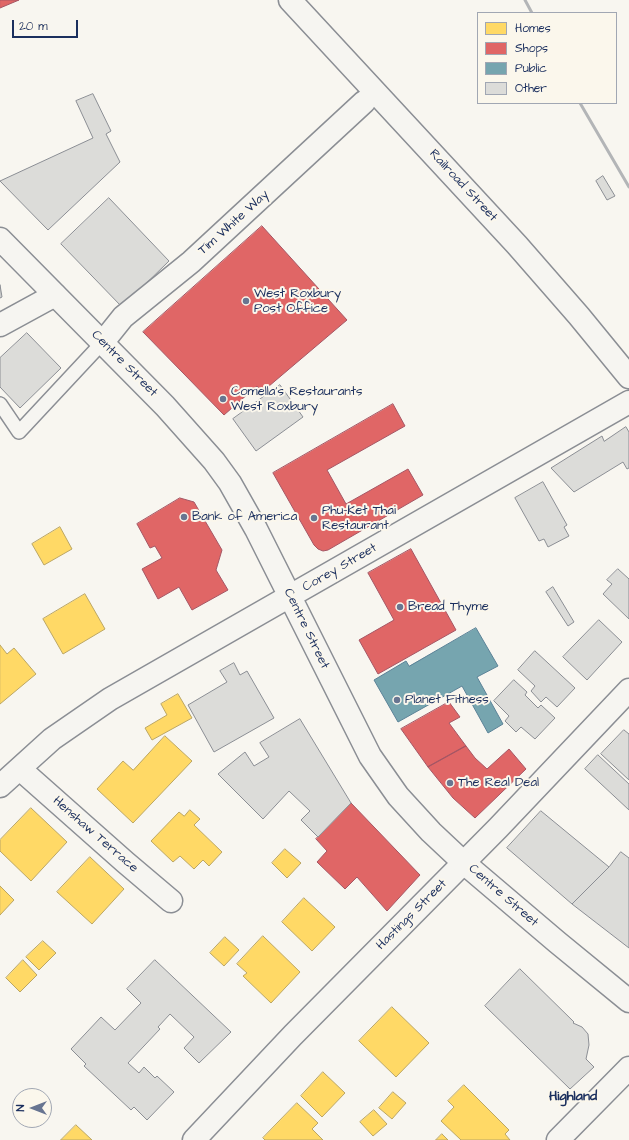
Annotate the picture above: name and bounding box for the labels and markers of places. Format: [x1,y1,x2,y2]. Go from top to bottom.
place label: West Roxbury Post Office [254,286,341,317]
marker: West Roxbury Post Office [241,296,251,306]
place label: Comella's Restaurants West Roxbury [231,384,363,415]
marker: Comella's Restaurants West Roxbury [218,394,228,404]
place label: Phu-Ket Thai Restaurant [322,503,396,534]
place label: Bank of America [192,509,297,525]
marker: Bank of America [179,512,189,522]
marker: Phu-Ket Thai Restaurant [309,513,319,523]
place label: Bread Thyme [408,599,489,615]
marker: Bread Thyme [395,602,405,612]
place label: Planet Fitness [405,692,489,708]
marker: Planet Fitness [392,695,402,705]
place label: The Real Deal [458,775,539,791]
marker: The Real Deal [445,778,455,788]

